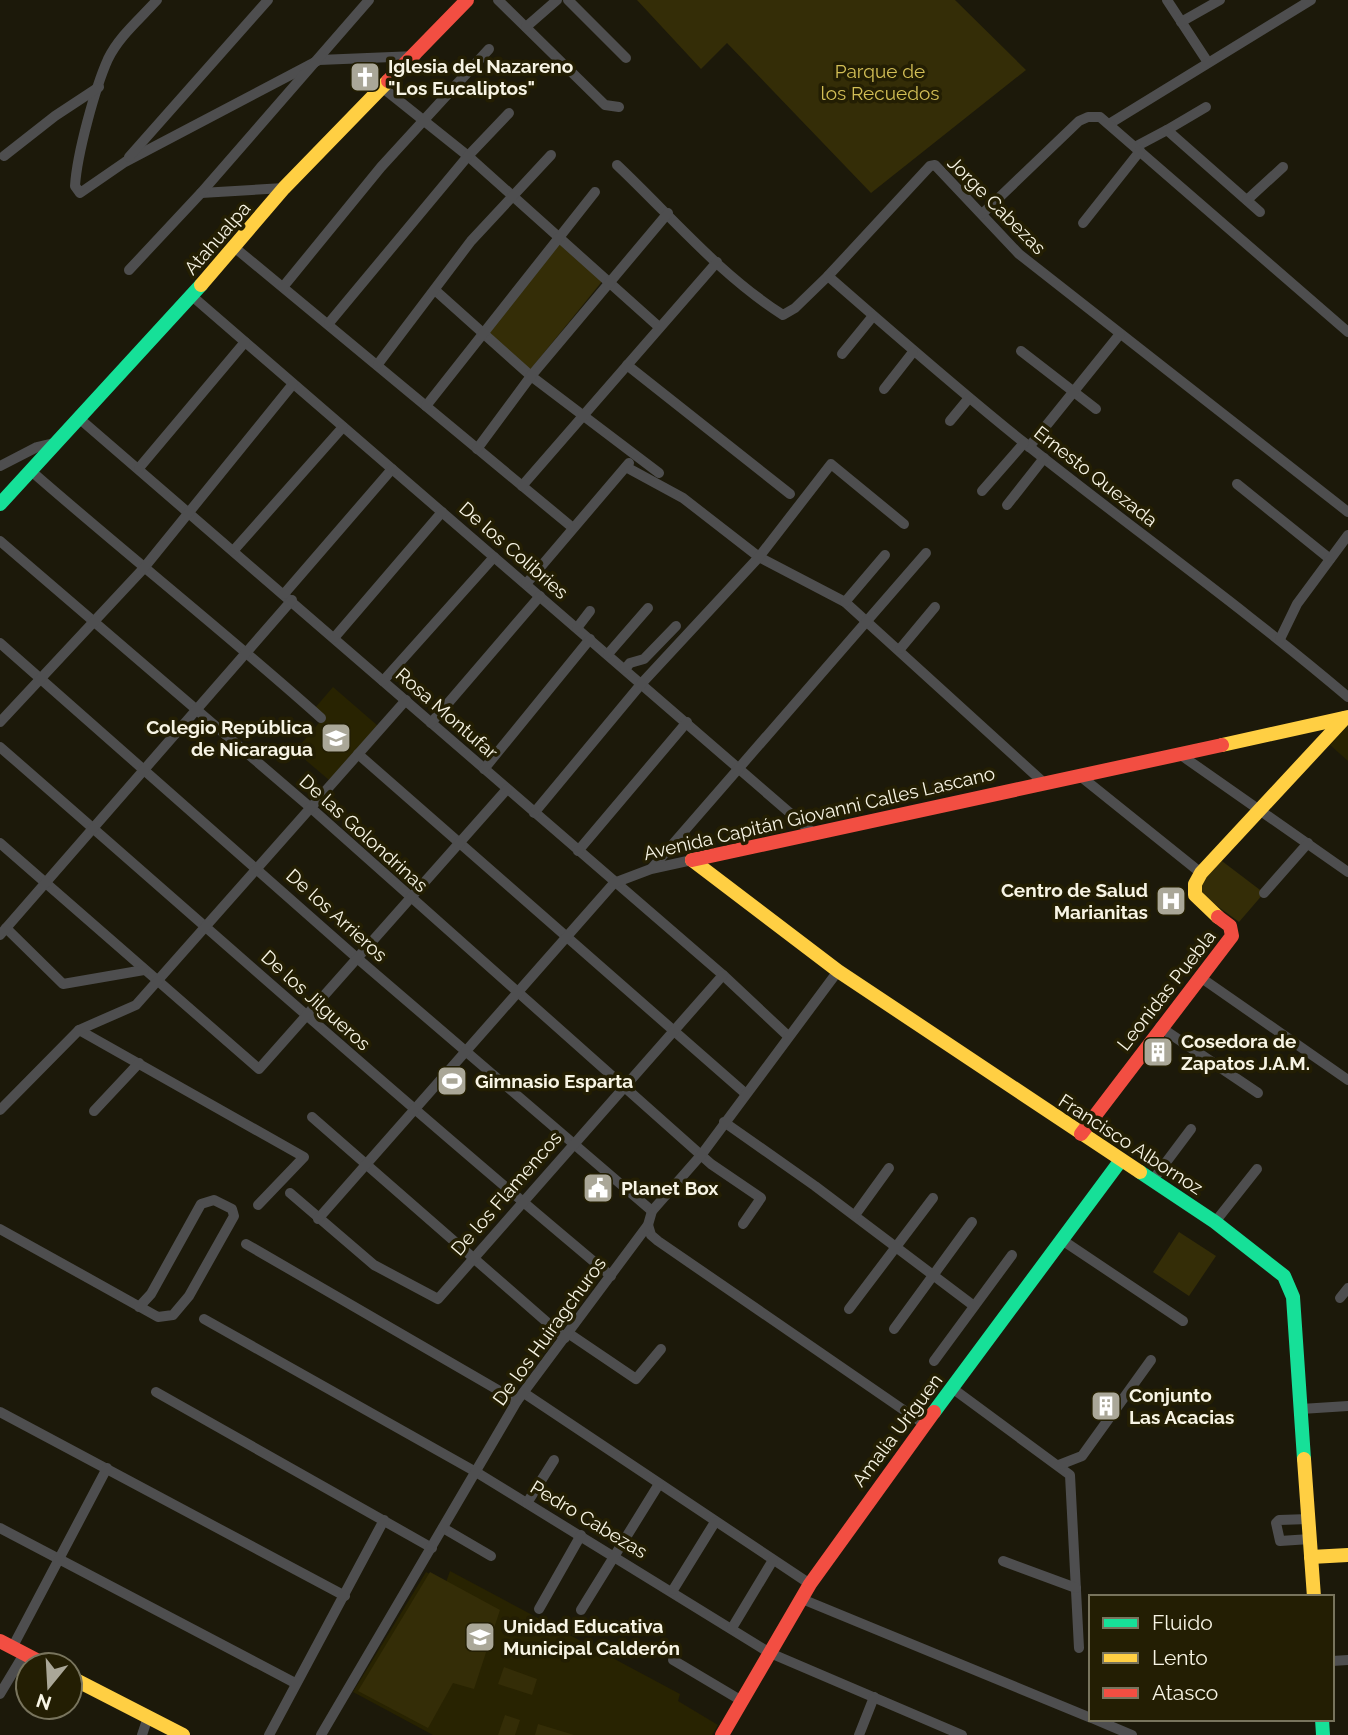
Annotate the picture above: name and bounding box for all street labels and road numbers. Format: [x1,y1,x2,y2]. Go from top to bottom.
street label: Jorge Cabezas [943,151,1051,259]
street label: Atahualpa [179,197,255,279]
street label: Ernesto Quezada [1030,421,1162,531]
street label: De los Colibries [455,497,573,603]
street label: Rosa Montufar [392,663,503,763]
street label: Avenida Capitán Giovanni Calles Lascano [641,762,997,864]
street label: De las Golondrinas [295,770,433,896]
street label: De los Arrieros [282,864,392,966]
street label: Leonidas Puebla [1112,926,1220,1054]
street label: De los Jilgueros [257,945,375,1055]
street label: Francisco Albornoz [1055,1089,1207,1199]
street label: De los Flamencos [446,1126,566,1260]
street label: De los Huiragchuros [488,1253,610,1409]
street label: Amalia Uriguen [847,1369,947,1491]
street label: Pedro Cabezas [527,1476,651,1562]

